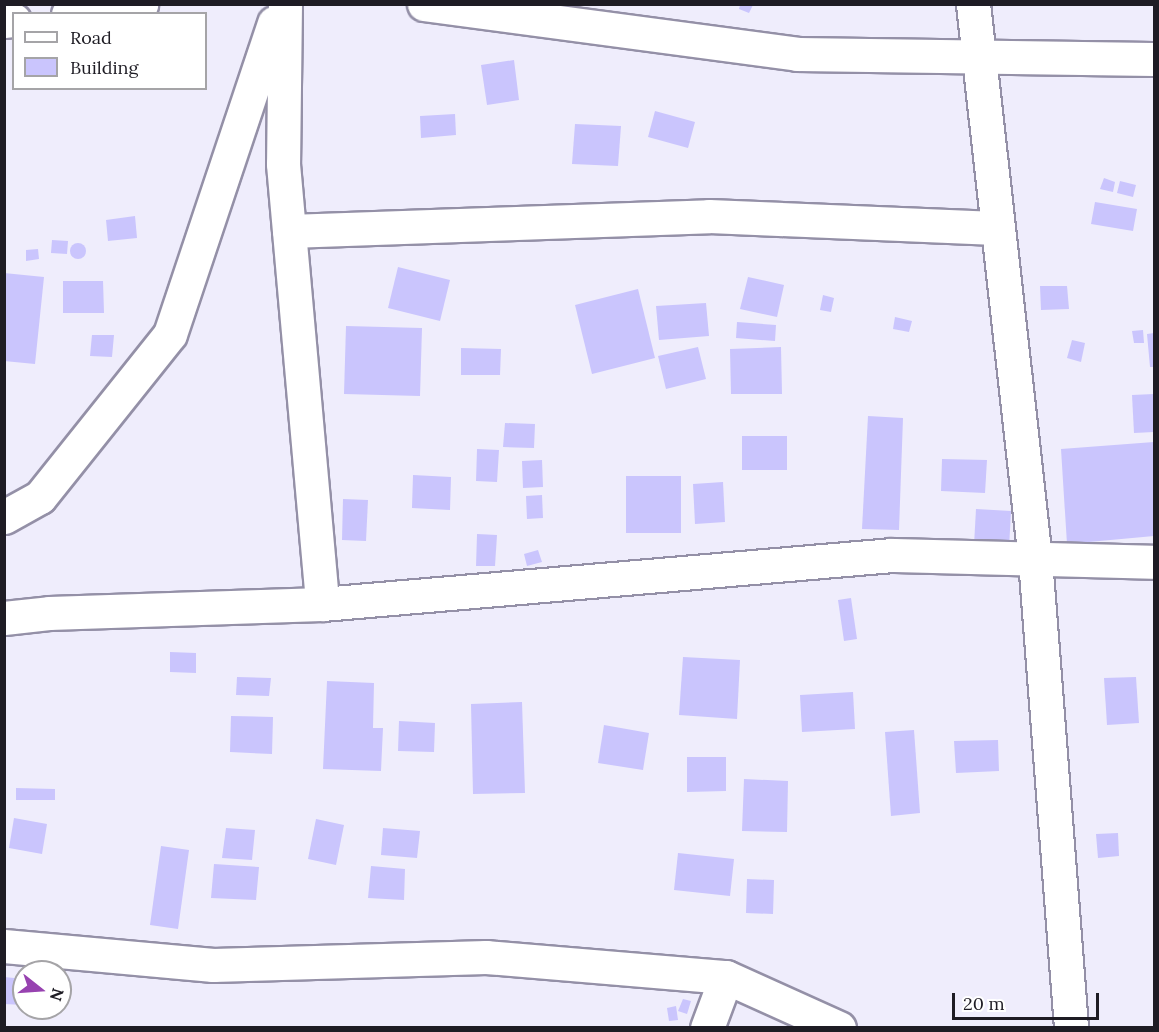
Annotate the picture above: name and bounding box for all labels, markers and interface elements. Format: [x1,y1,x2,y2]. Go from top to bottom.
legend [12,12,207,90]
text: Road [70,26,112,49]
text: Building [70,56,138,79]
north arrow [12,960,72,1020]
scale bar [955,981,1102,1019]
text: N [46,986,69,1004]
text: 20 m [963,992,1005,1015]

